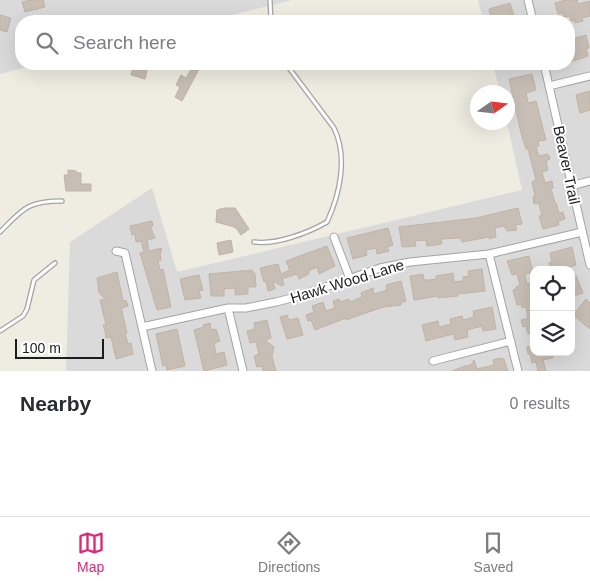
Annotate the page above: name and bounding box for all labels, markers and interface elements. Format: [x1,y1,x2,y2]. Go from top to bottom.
search box [15,15,575,70]
icon: search [33,29,61,57]
text: Search here [73,32,177,53]
north arrow [470,85,515,130]
street label: Beaver Trail [550,124,584,206]
street label: Hawk Wood Lane [288,256,406,306]
map controls [530,266,575,356]
button: locate [530,266,575,311]
button: layers [530,311,575,356]
scale bar [15,336,104,359]
text: 100 m [22,340,61,356]
text: Nearby [20,392,91,415]
text: 0 results [510,395,570,412]
tab: Map [77,529,105,575]
tab: Directions [258,529,320,575]
tab: Saved [474,529,513,575]

